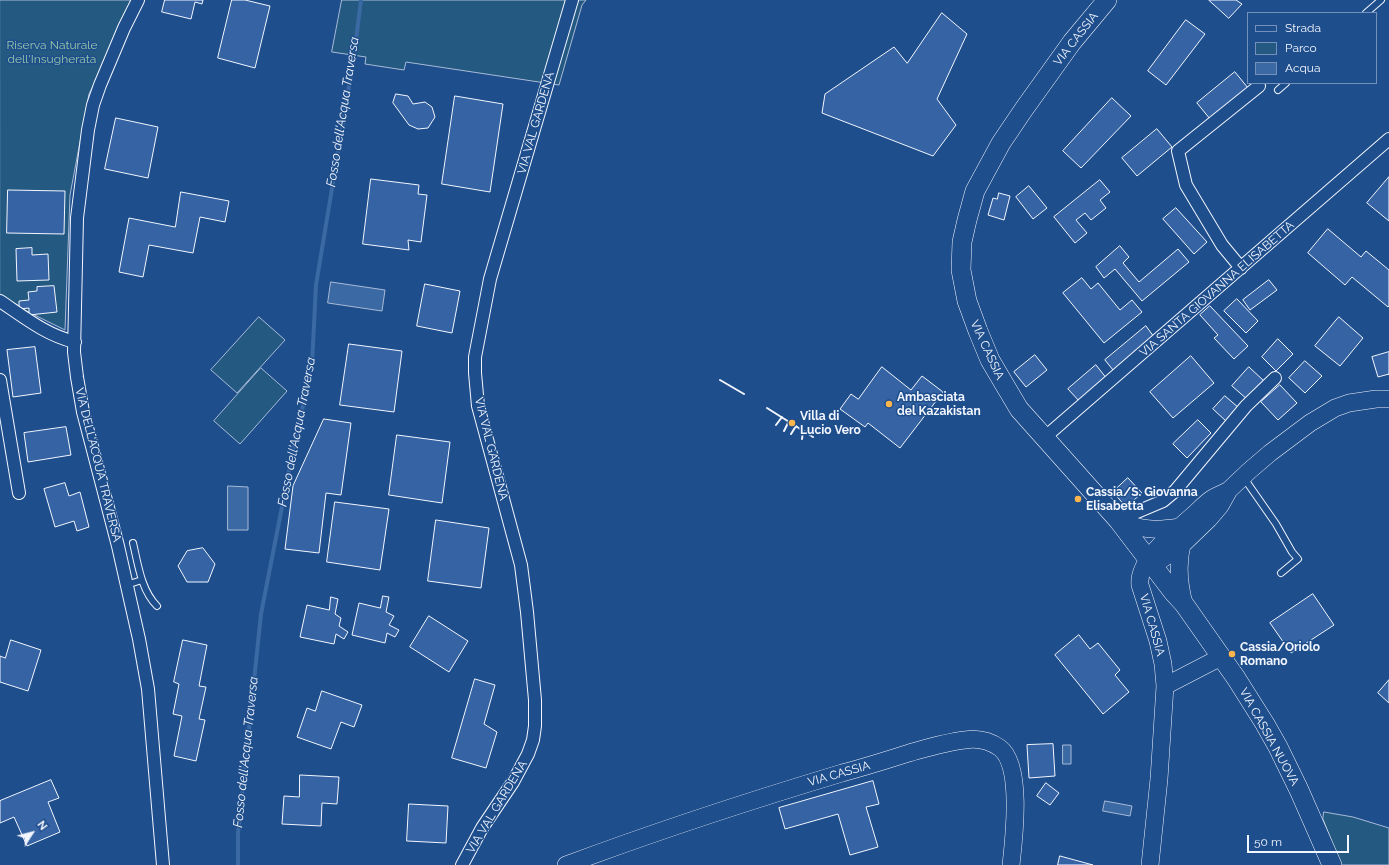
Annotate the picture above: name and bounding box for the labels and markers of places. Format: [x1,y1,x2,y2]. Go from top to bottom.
place label: Ambasciata del Kazakistan [897,390,981,418]
marker: Ambasciata del Kazakistan [884,399,894,409]
place label: Villa di Lucio Vero [800,409,861,437]
marker: Villa di Lucio Vero [787,418,797,428]
place label: Cassia/S. Giovanna Elisabetta [1086,485,1198,513]
marker: Cassia/S. Giovanna Elisabetta [1073,494,1083,504]
place label: Cassia/Oriolo Romano [1240,640,1320,668]
marker: Cassia/Oriolo Romano [1227,649,1237,659]

